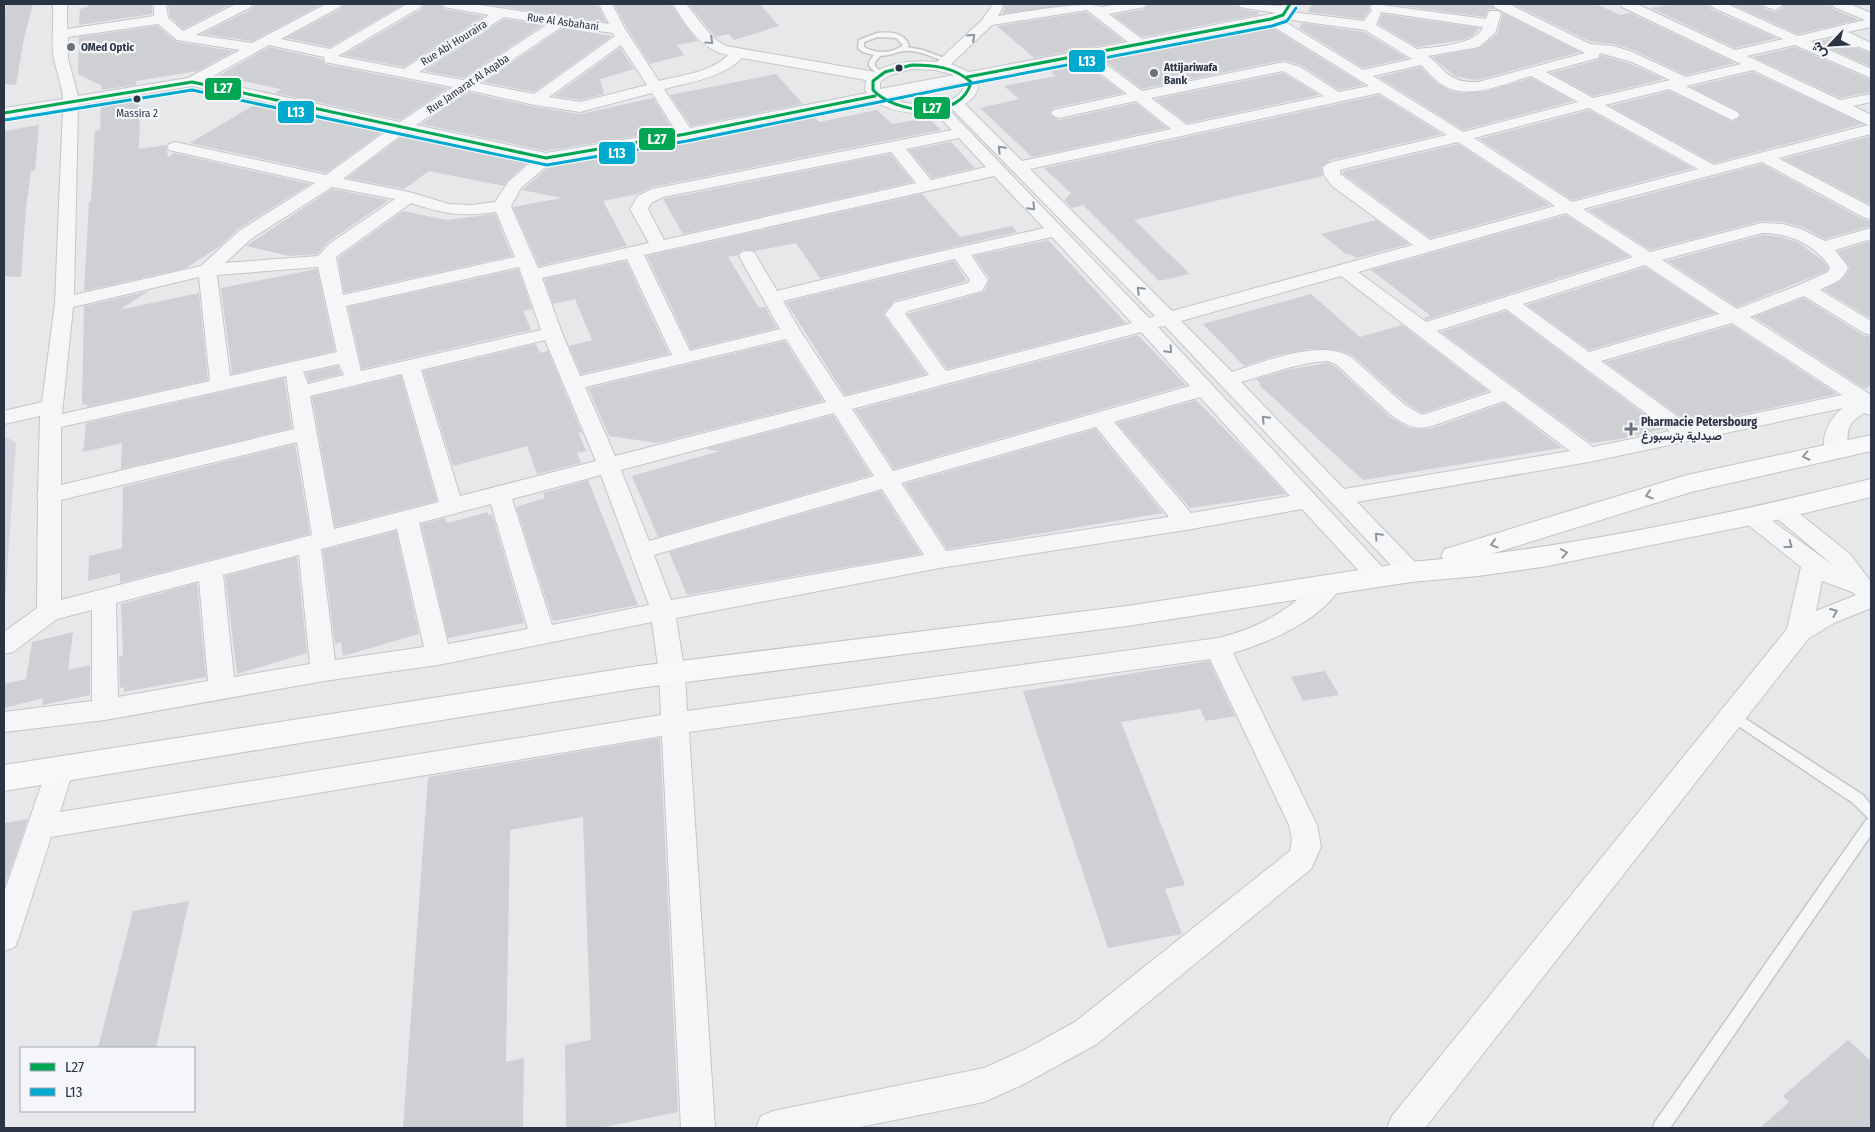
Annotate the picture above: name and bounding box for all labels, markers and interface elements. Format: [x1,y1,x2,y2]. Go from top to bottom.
street label: Rue Al Asbahani [526,11,600,34]
street label: Rue Abi Houraira [419,17,489,69]
north arrow [1805,20,1855,70]
one-way arrow [966,34,975,43]
one-way arrow [704,36,713,45]
text: ش [1807,39,1830,62]
marker: OMed Optic [65,41,77,53]
place label: OMed Optic [81,41,134,54]
line badge: L13 [1068,49,1106,73]
street label: Rue Jamarat Al Aqaba [424,52,512,116]
text: L13 [1078,53,1096,70]
place label: Attijariwafa Bank [1163,61,1218,87]
unlabelled marker [894,63,904,73]
marker: Attijariwafa Bank [1148,67,1160,79]
line badge: L27 [204,77,242,101]
text: L27 [214,80,232,97]
marker: Massira 2 [132,94,142,104]
line badge: L27 [913,96,951,120]
line badge: L13 [277,100,315,124]
text: L27 [923,100,941,117]
text: L13 [287,104,305,121]
place label: Massira 2 [116,107,158,120]
line badge: L27 [638,127,676,151]
text: L27 [648,131,666,148]
line badge: L13 [598,141,636,165]
text: L13 [608,145,626,162]
one-way arrow [998,146,1007,155]
one-way arrow [1026,202,1035,211]
one-way arrow [1137,287,1146,296]
one-way arrow [1163,344,1172,353]
one-way arrow [1262,415,1271,424]
place label: Pharmacie Petersbourg صيدلية بترسبورغ [1641,415,1757,444]
marker: Pharmacie Petersbourg صيدلية بترسبورغ [1625,423,1637,435]
one-way arrow [1802,450,1811,461]
one-way arrow [1645,489,1653,499]
one-way arrow [1375,533,1384,542]
one-way arrow [1490,538,1498,548]
one-way arrow [1783,540,1792,548]
one-way arrow [1559,548,1568,558]
one-way arrow [1829,608,1838,619]
legend [20,1047,195,1112]
text: L27 [65,1058,84,1076]
text: L13 [65,1083,83,1101]

